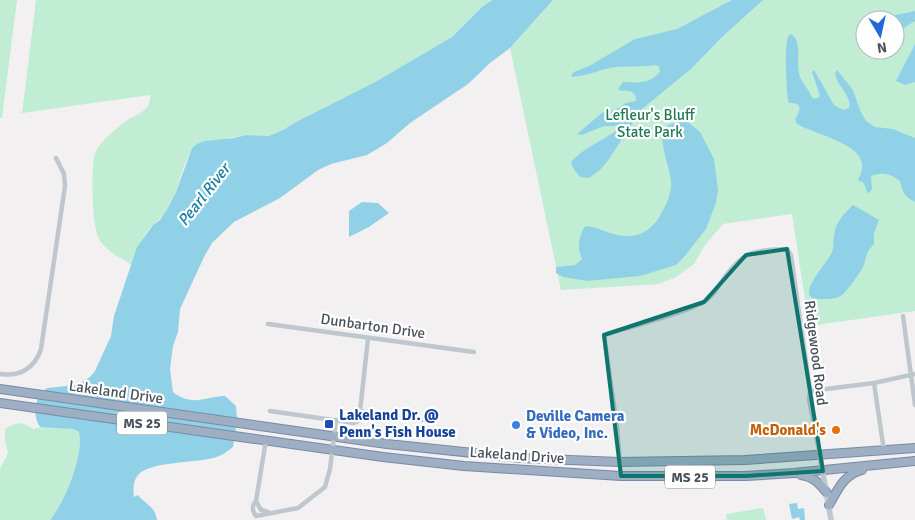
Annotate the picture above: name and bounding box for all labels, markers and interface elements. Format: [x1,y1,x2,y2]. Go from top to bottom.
north arrow [855,10,905,60]
text: N [876,38,888,57]
park label: Lefleur's Bluff State Park [605,106,696,141]
water label: Pearl River [173,158,236,230]
street label: Ridgewood Road [801,299,831,407]
street label: Dunbarton Drive [320,310,426,342]
street label: Lakeland Drive [68,376,164,408]
place label: Lakeland Dr. @ Penn's Fish House [339,406,456,441]
place label: Deville Camera & Video, Inc. [526,407,625,442]
road number: MS 25 [117,412,167,434]
marker: Lakeland Dr. @ Penn's Fish House [323,418,335,430]
marker: Deville Camera & Video, Inc. [510,419,522,431]
place label: McDonald's [750,421,826,439]
marker: McDonald's [830,424,842,436]
street label: Lakeland Drive [469,443,565,467]
road number: MS 25 [665,466,715,488]

